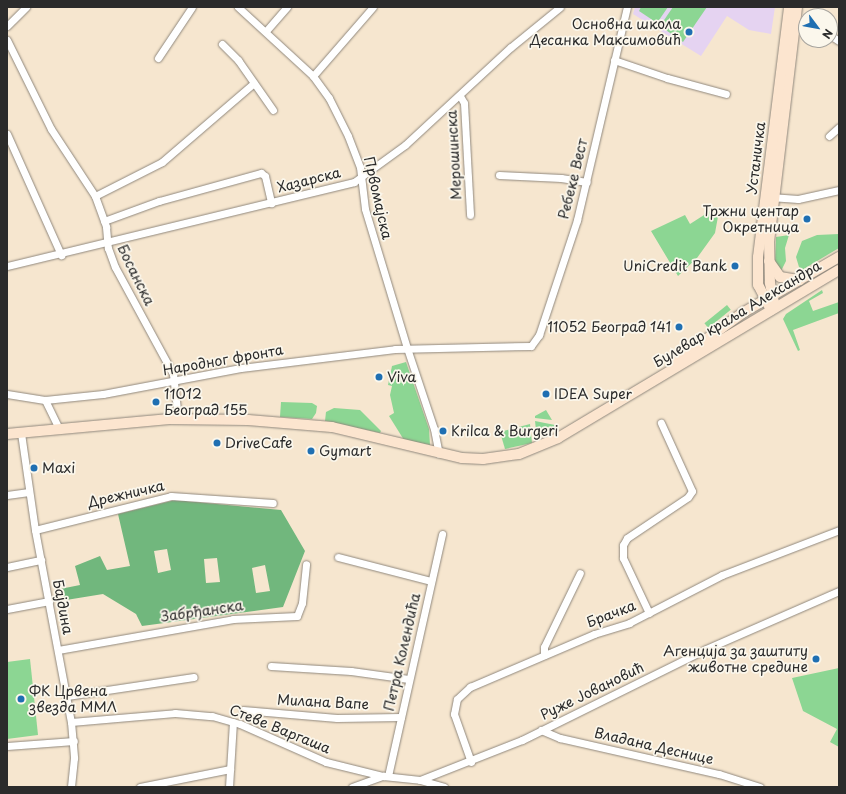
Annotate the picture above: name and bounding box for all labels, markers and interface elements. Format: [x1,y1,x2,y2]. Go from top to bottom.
north arrow [798,8,838,48]
place label: Основна школа Десанка Максимовић [529,16,681,48]
text: N [818,26,837,42]
marker: Основна школа Десанка Максимовић [684,27,694,37]
street label: Мерошинска [443,110,465,200]
street label: Устаничка [743,121,769,195]
street label: Ребеке Вест [555,137,591,221]
street label: Првомајска [360,155,396,241]
street label: Хазарска [276,164,342,196]
place label: Тржни центар Окретница [702,203,799,236]
marker: Тржни центар Окретница [802,214,812,224]
street label: Босанска [114,242,158,308]
street label: Булевар краља Александра [650,257,824,371]
place label: UniCredit Bank [623,258,727,274]
marker: UniCredit Bank [730,261,740,271]
place label: 11052 Београд 141 [547,319,671,335]
marker: 11052 Београд 141 [674,322,684,332]
street label: Народног фронта [161,341,285,379]
place label: Viva [387,369,416,385]
marker: Viva [374,372,384,382]
place label: 11012 Београд 155 [164,386,248,418]
place label: IDEA Super [554,386,632,402]
marker: IDEA Super [541,389,551,399]
marker: 11012 Београд 155 [151,397,161,407]
place label: Krilca & Burgeri [451,423,559,439]
marker: Krilca & Burgeri [438,426,448,436]
place label: DriveCafe [225,435,292,451]
marker: DriveCafe [212,438,222,448]
place label: Gymart [319,443,372,459]
marker: Gymart [306,446,316,456]
place label: Maxi [42,460,75,476]
marker: Maxi [29,463,39,473]
street label: Дрежничка [86,477,166,511]
street label: Бајдина [49,578,77,636]
street label: Петра Колендића [380,591,424,713]
street label: Забрђанска [160,597,244,625]
street label: Брачка [584,597,638,631]
place label: Агенција за заштиту животне средине [662,643,808,676]
marker: Агенција за заштиту животне средине [811,654,821,664]
street label: Руже Јовановић [537,659,647,723]
place label: ФК Црвена звезда ММЛ [29,683,118,716]
street label: Милана Вапе [276,691,370,713]
marker: ФК Црвена звезда ММЛ [16,694,26,704]
street label: Стеве Варгаша [227,701,333,757]
street label: Владана Деснице [593,724,715,768]

